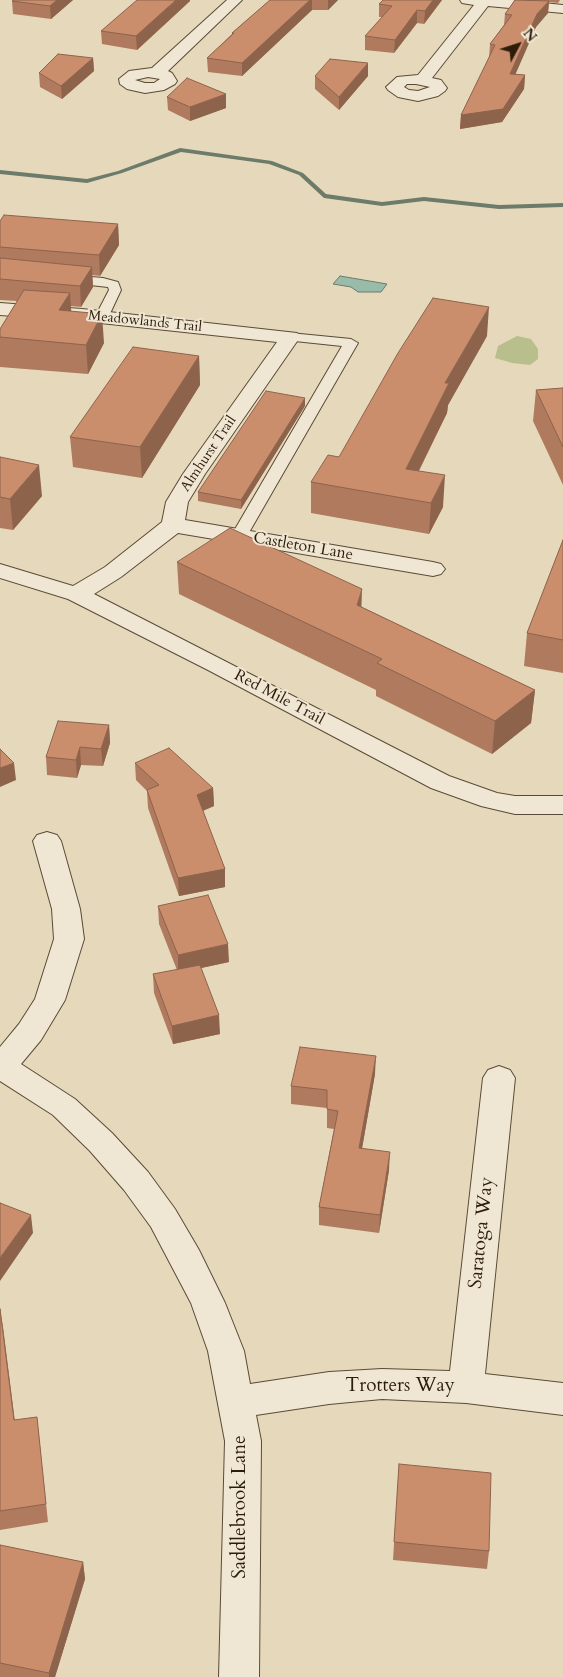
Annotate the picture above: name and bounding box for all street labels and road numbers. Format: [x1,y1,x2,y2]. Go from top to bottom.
street label: Meadowlands Trail [87,308,203,336]
street label: Almhurst Trail [178,413,240,495]
street label: Castleton Lane [252,529,354,565]
street label: Red Mile Trail [231,666,327,730]
street label: Saratoga Way [465,1176,499,1290]
street label: Trotters Way [345,1376,455,1398]
street label: Saddlebrook Lane [230,1435,252,1579]

